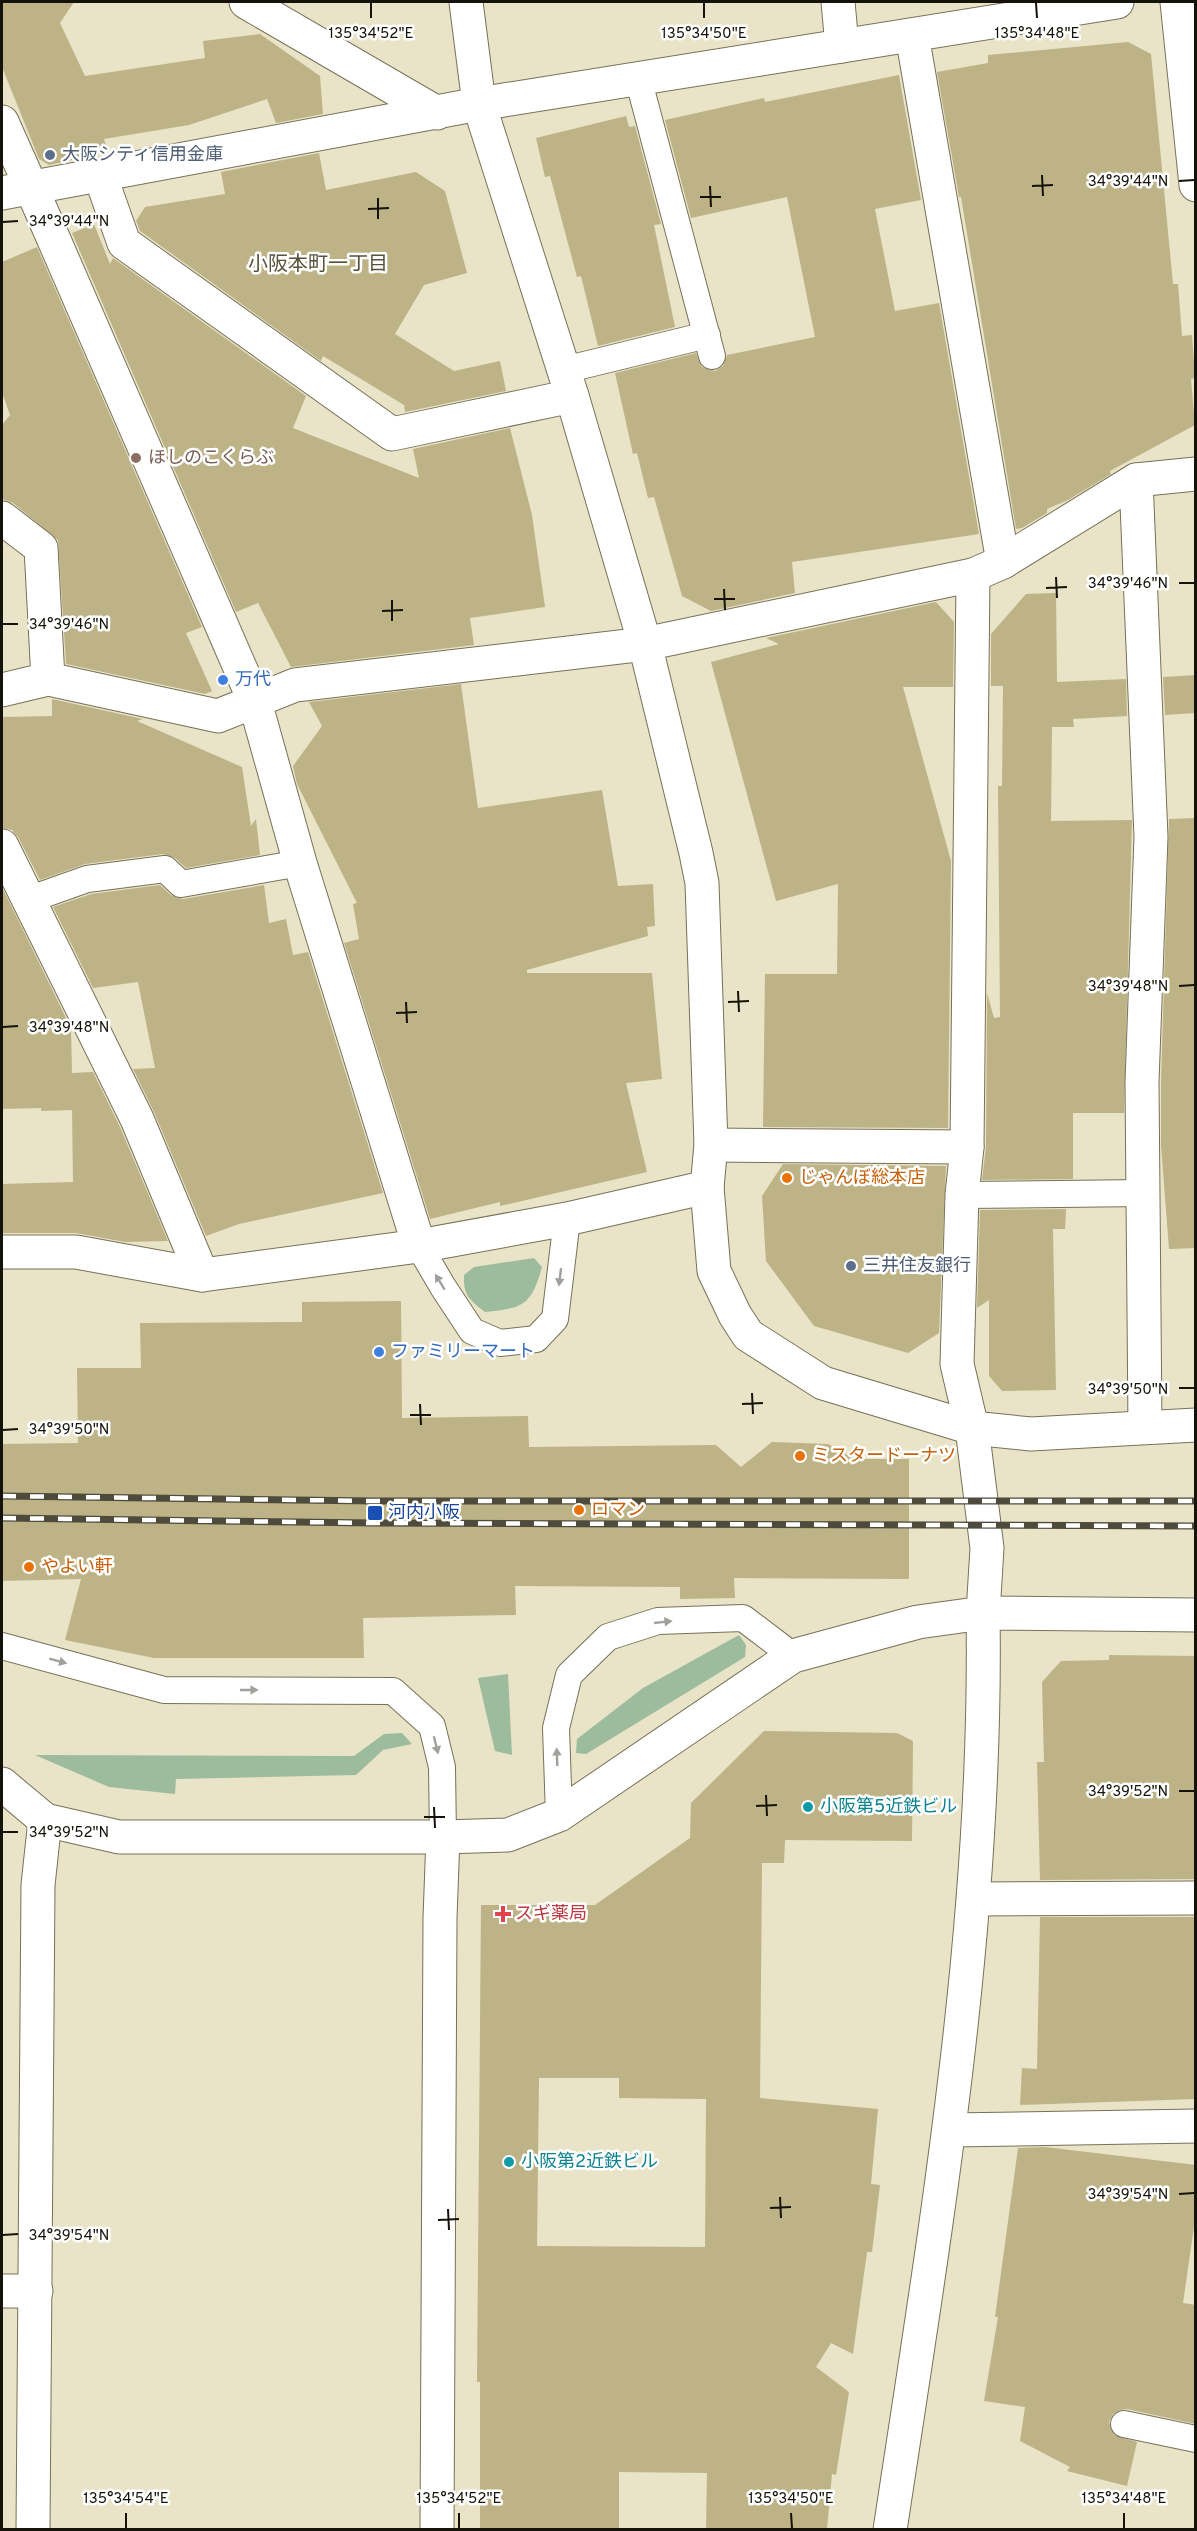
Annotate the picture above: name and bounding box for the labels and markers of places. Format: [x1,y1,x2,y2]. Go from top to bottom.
place label: 大阪シティ信用金庫 [62,144,223,167]
marker: 大阪シティ信用金庫 [43,148,57,162]
place label: ほしのこくらぶ [148,447,274,470]
marker: ほしのこくらぶ [129,451,143,465]
place label: 万代 [235,669,271,692]
marker: 万代 [216,673,230,687]
place label: じゃんぼ総本店 [799,1167,925,1190]
marker: じゃんぼ総本店 [780,1171,794,1185]
place label: 三井住友銀行 [863,1255,971,1278]
marker: 三井住友銀行 [844,1259,858,1273]
place label: ファミリーマート [391,1341,535,1364]
marker: ファミリーマート [372,1345,386,1359]
place label: ミスタードーナツ [812,1445,956,1468]
marker: ミスタードーナツ [793,1449,807,1463]
place label: ロマン [591,1499,645,1522]
place label: 河内小阪 [388,1502,460,1525]
marker: ロマン [572,1503,586,1517]
marker: 河内小阪 [366,1504,384,1522]
place label: やよい軒 [41,1556,113,1579]
marker: やよい軒 [22,1560,36,1574]
place label: 小阪第5近鉄ビル [820,1796,957,1819]
marker: 小阪第5近鉄ビル [801,1800,815,1814]
place label: スギ薬局 [515,1903,587,1926]
marker: スギ薬局 [496,1907,510,1921]
place label: 小阪第2近鉄ビル [521,2151,658,2174]
marker: 小阪第2近鉄ビル [502,2155,516,2169]

